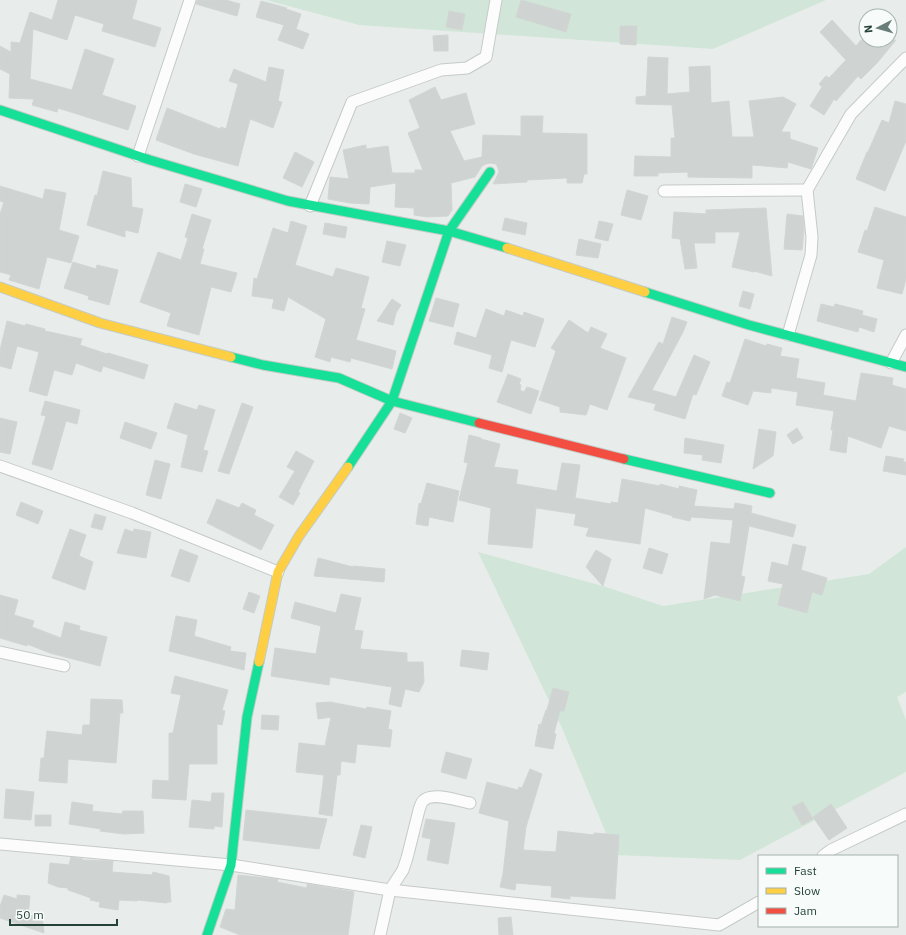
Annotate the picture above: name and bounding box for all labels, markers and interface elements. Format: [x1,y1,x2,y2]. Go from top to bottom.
north arrow [858,8,898,48]
text: N [861,24,875,34]
legend [758,855,898,927]
text: Fast [794,863,817,878]
text: Slow [794,883,820,898]
scale bar [10,901,117,927]
text: Jam [794,903,817,918]
text: 50 m [16,907,44,922]

